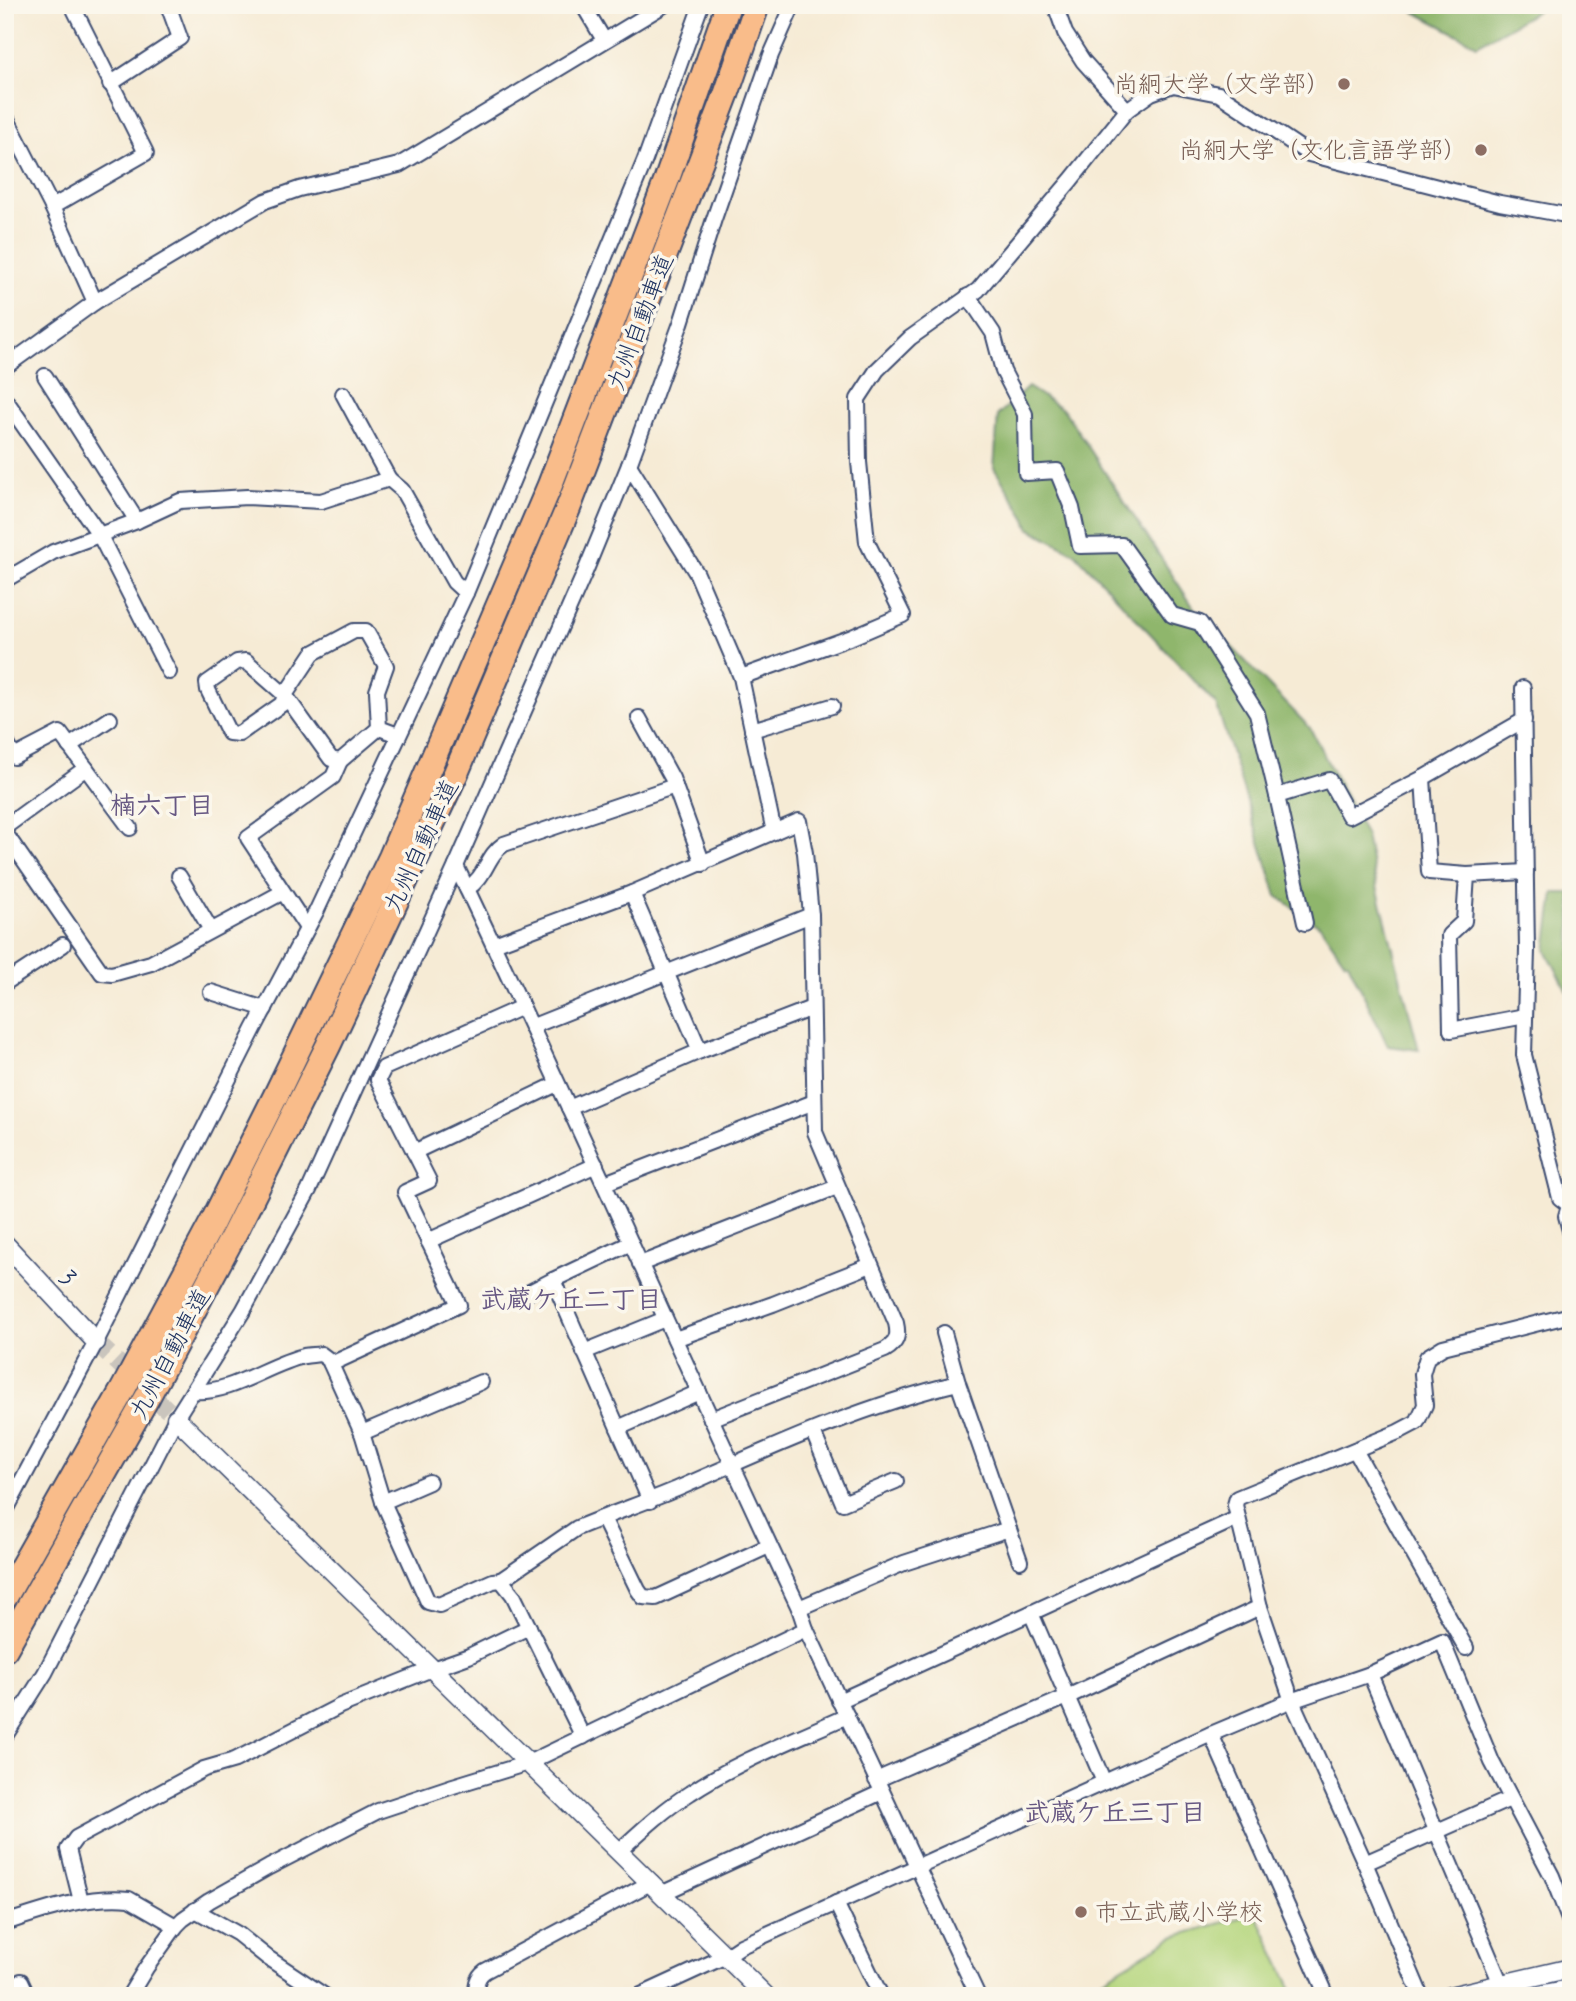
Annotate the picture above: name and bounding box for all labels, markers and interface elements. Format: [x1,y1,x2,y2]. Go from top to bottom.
place label: 尚絅大学（文学部） [1114,70,1330,101]
marker: 尚絅大学（文学部） [1336,76,1352,92]
place label: 尚絅大学（文化言語学部） [1179,136,1467,167]
marker: 尚絅大学（文化言語学部） [1473,142,1489,158]
street label: 九州自動車道 [601,250,682,395]
street label: 九州自動車道 [378,775,467,918]
district label: 楠六丁目 [110,790,214,824]
street label: 3 [52,1263,82,1293]
street label: 九州自動車道 [124,1284,219,1426]
district label: 武蔵ケ丘二丁目 [480,1284,662,1318]
district label: 武蔵ケ丘三丁目 [1024,1797,1206,1831]
place label: 市立武蔵小学校 [1095,1898,1263,1929]
marker: 市立武蔵小学校 [1073,1904,1089,1920]

